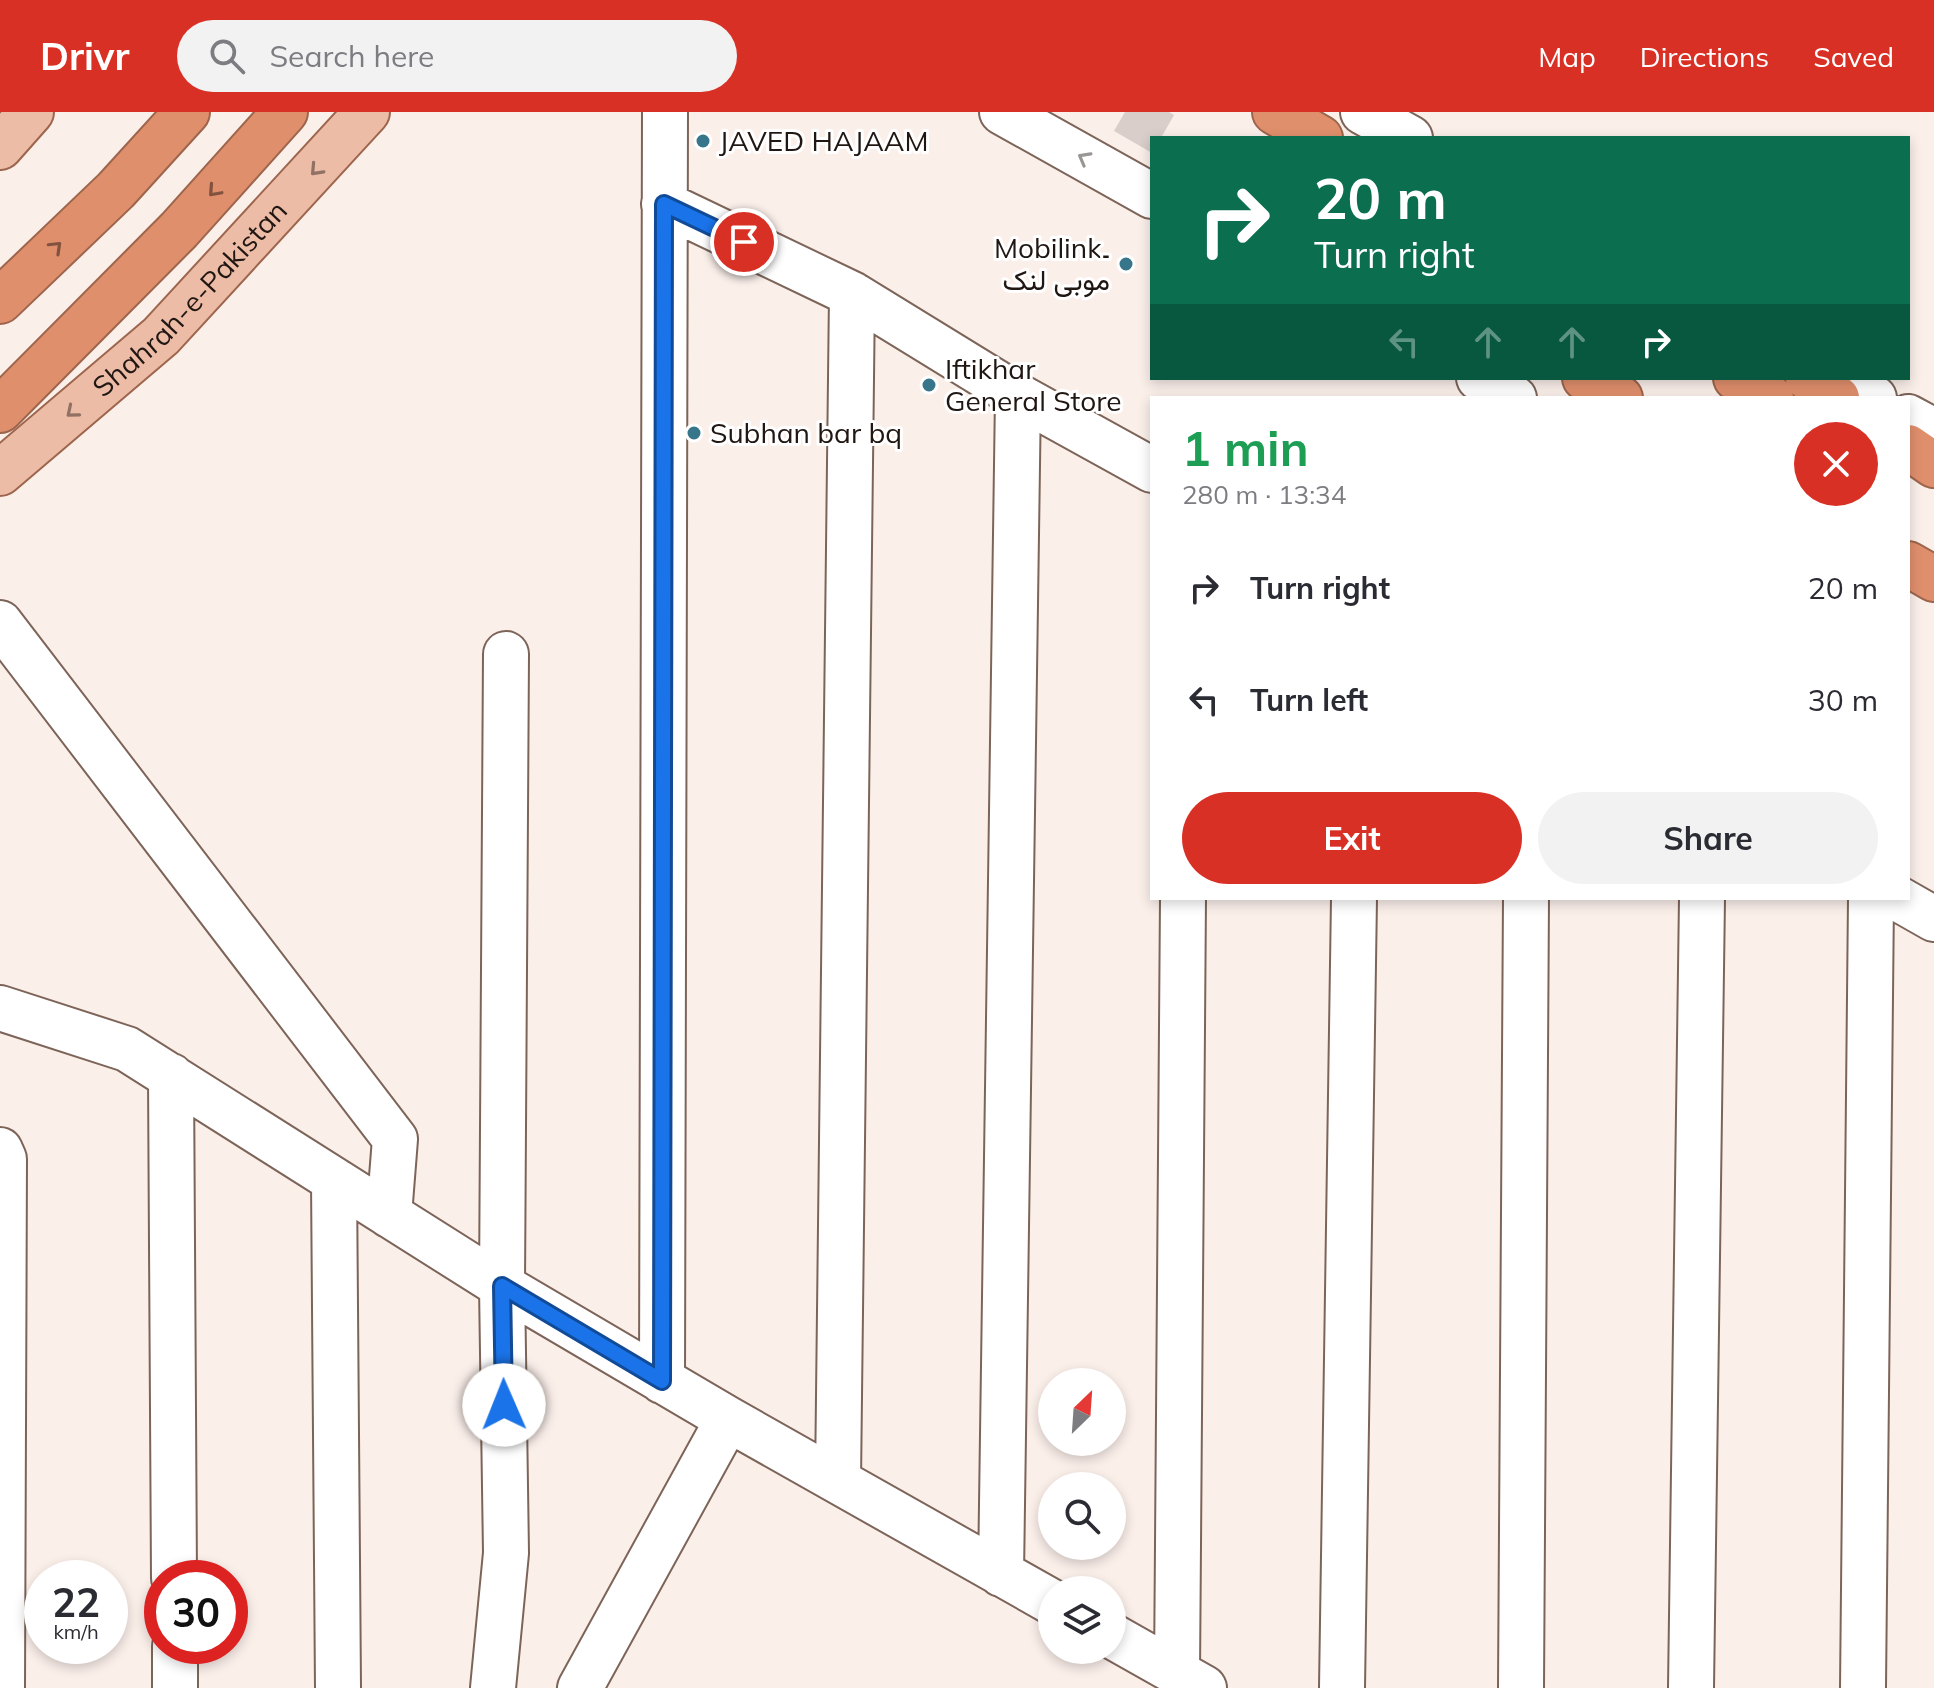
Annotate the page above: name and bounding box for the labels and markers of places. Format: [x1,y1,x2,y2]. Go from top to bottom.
place label: JAVED HAJAAM [719,123,928,158]
marker: JAVED HAJAAM [694,132,712,150]
pin [710,208,778,276]
place label: Mobilink۔ موبی لنک [994,230,1110,298]
marker: Mobilink۔ موبی لنک [1117,255,1135,273]
place label: Iftikhar General Store [945,351,1121,418]
marker: Iftikhar General Store [920,376,938,394]
place label: Subhan bar bq [710,415,902,450]
marker: Subhan bar bq [685,424,703,442]

